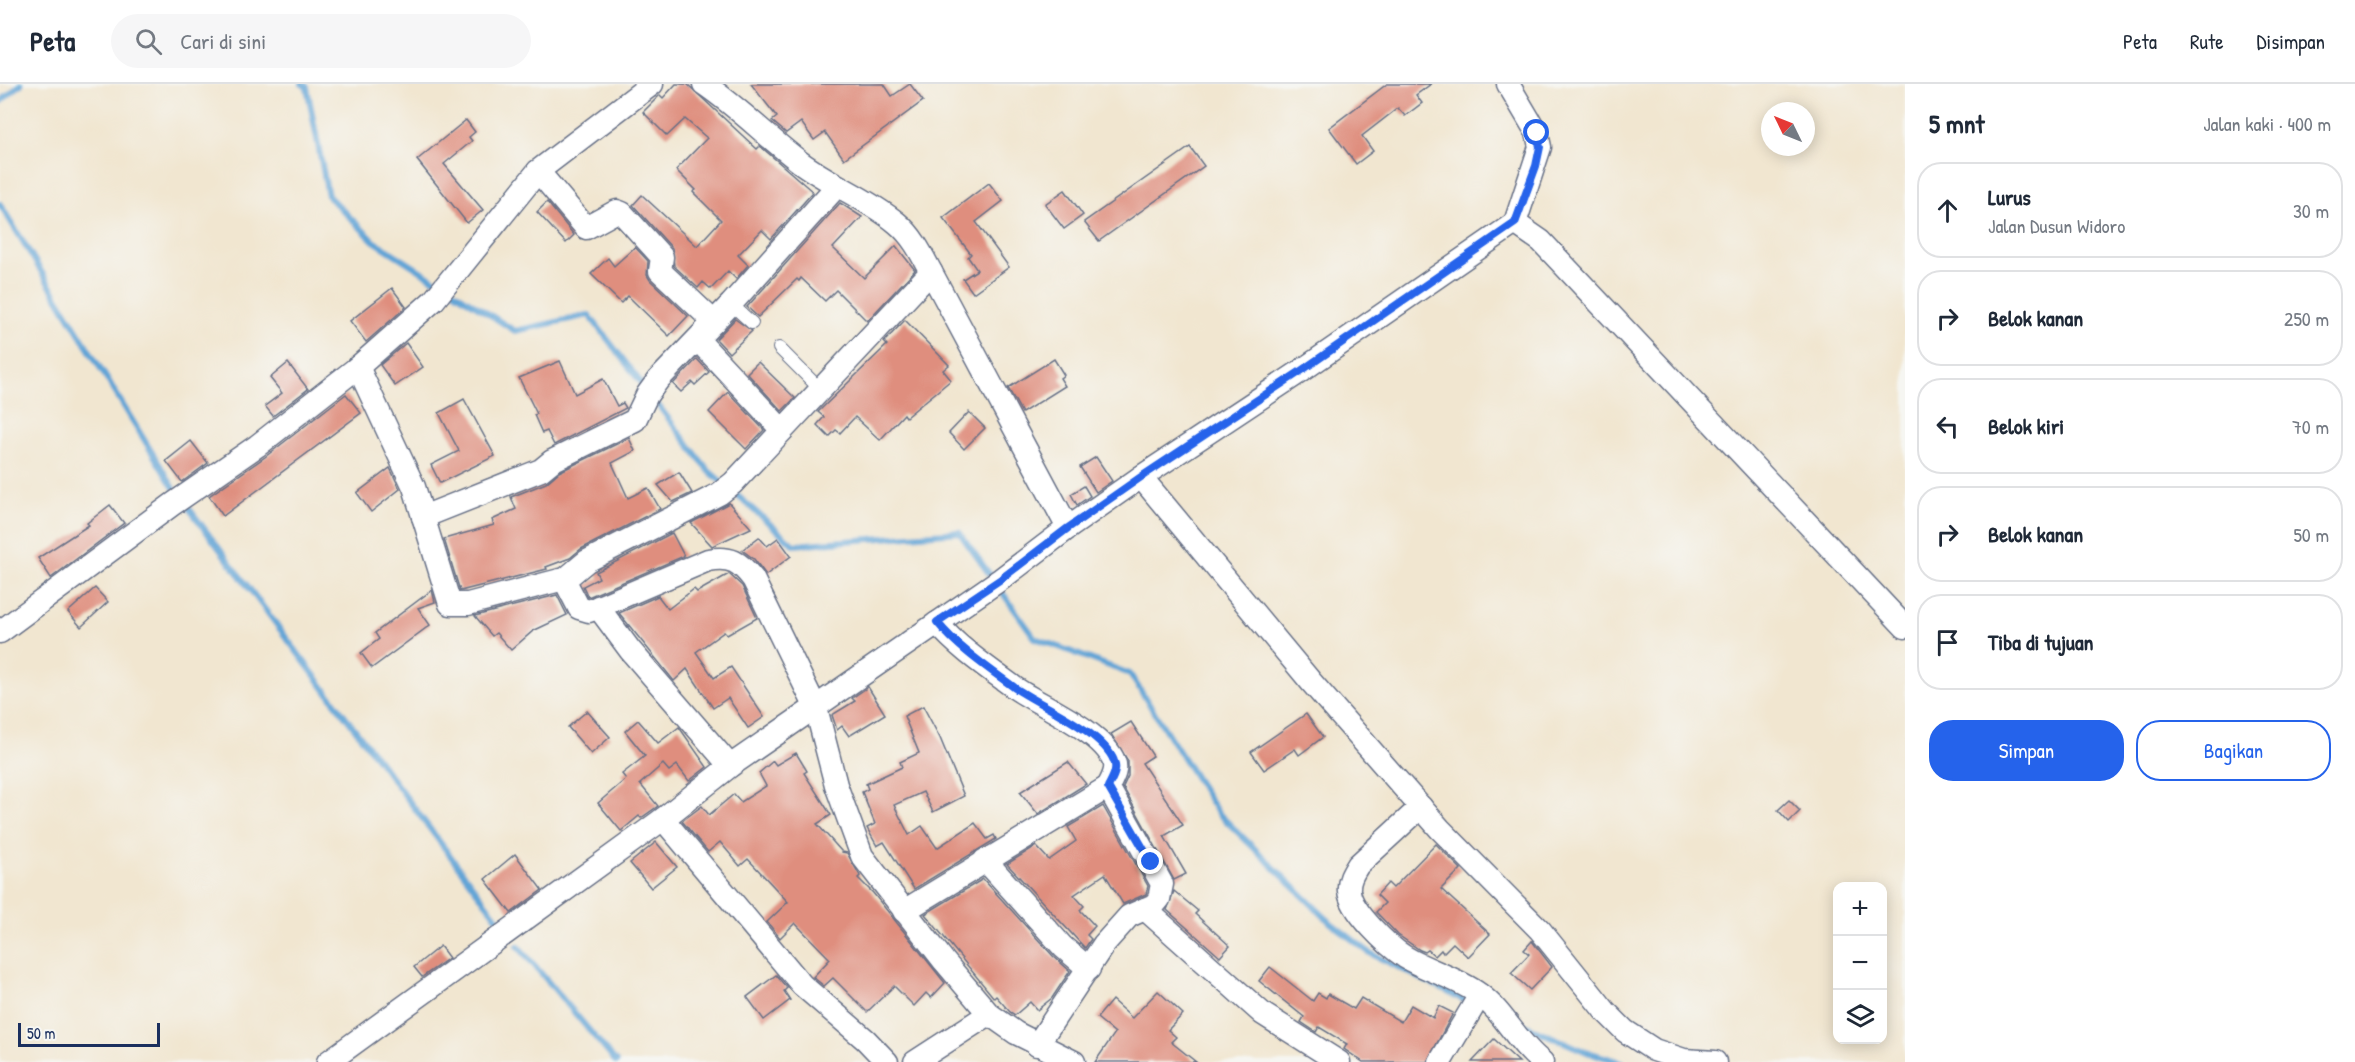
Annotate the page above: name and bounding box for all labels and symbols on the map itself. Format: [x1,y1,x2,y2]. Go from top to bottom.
north arrow [1761,102,1815,156]
route start [1523,119,1549,145]
route end [1137,848,1163,874]
scale bar [18,1020,160,1048]

